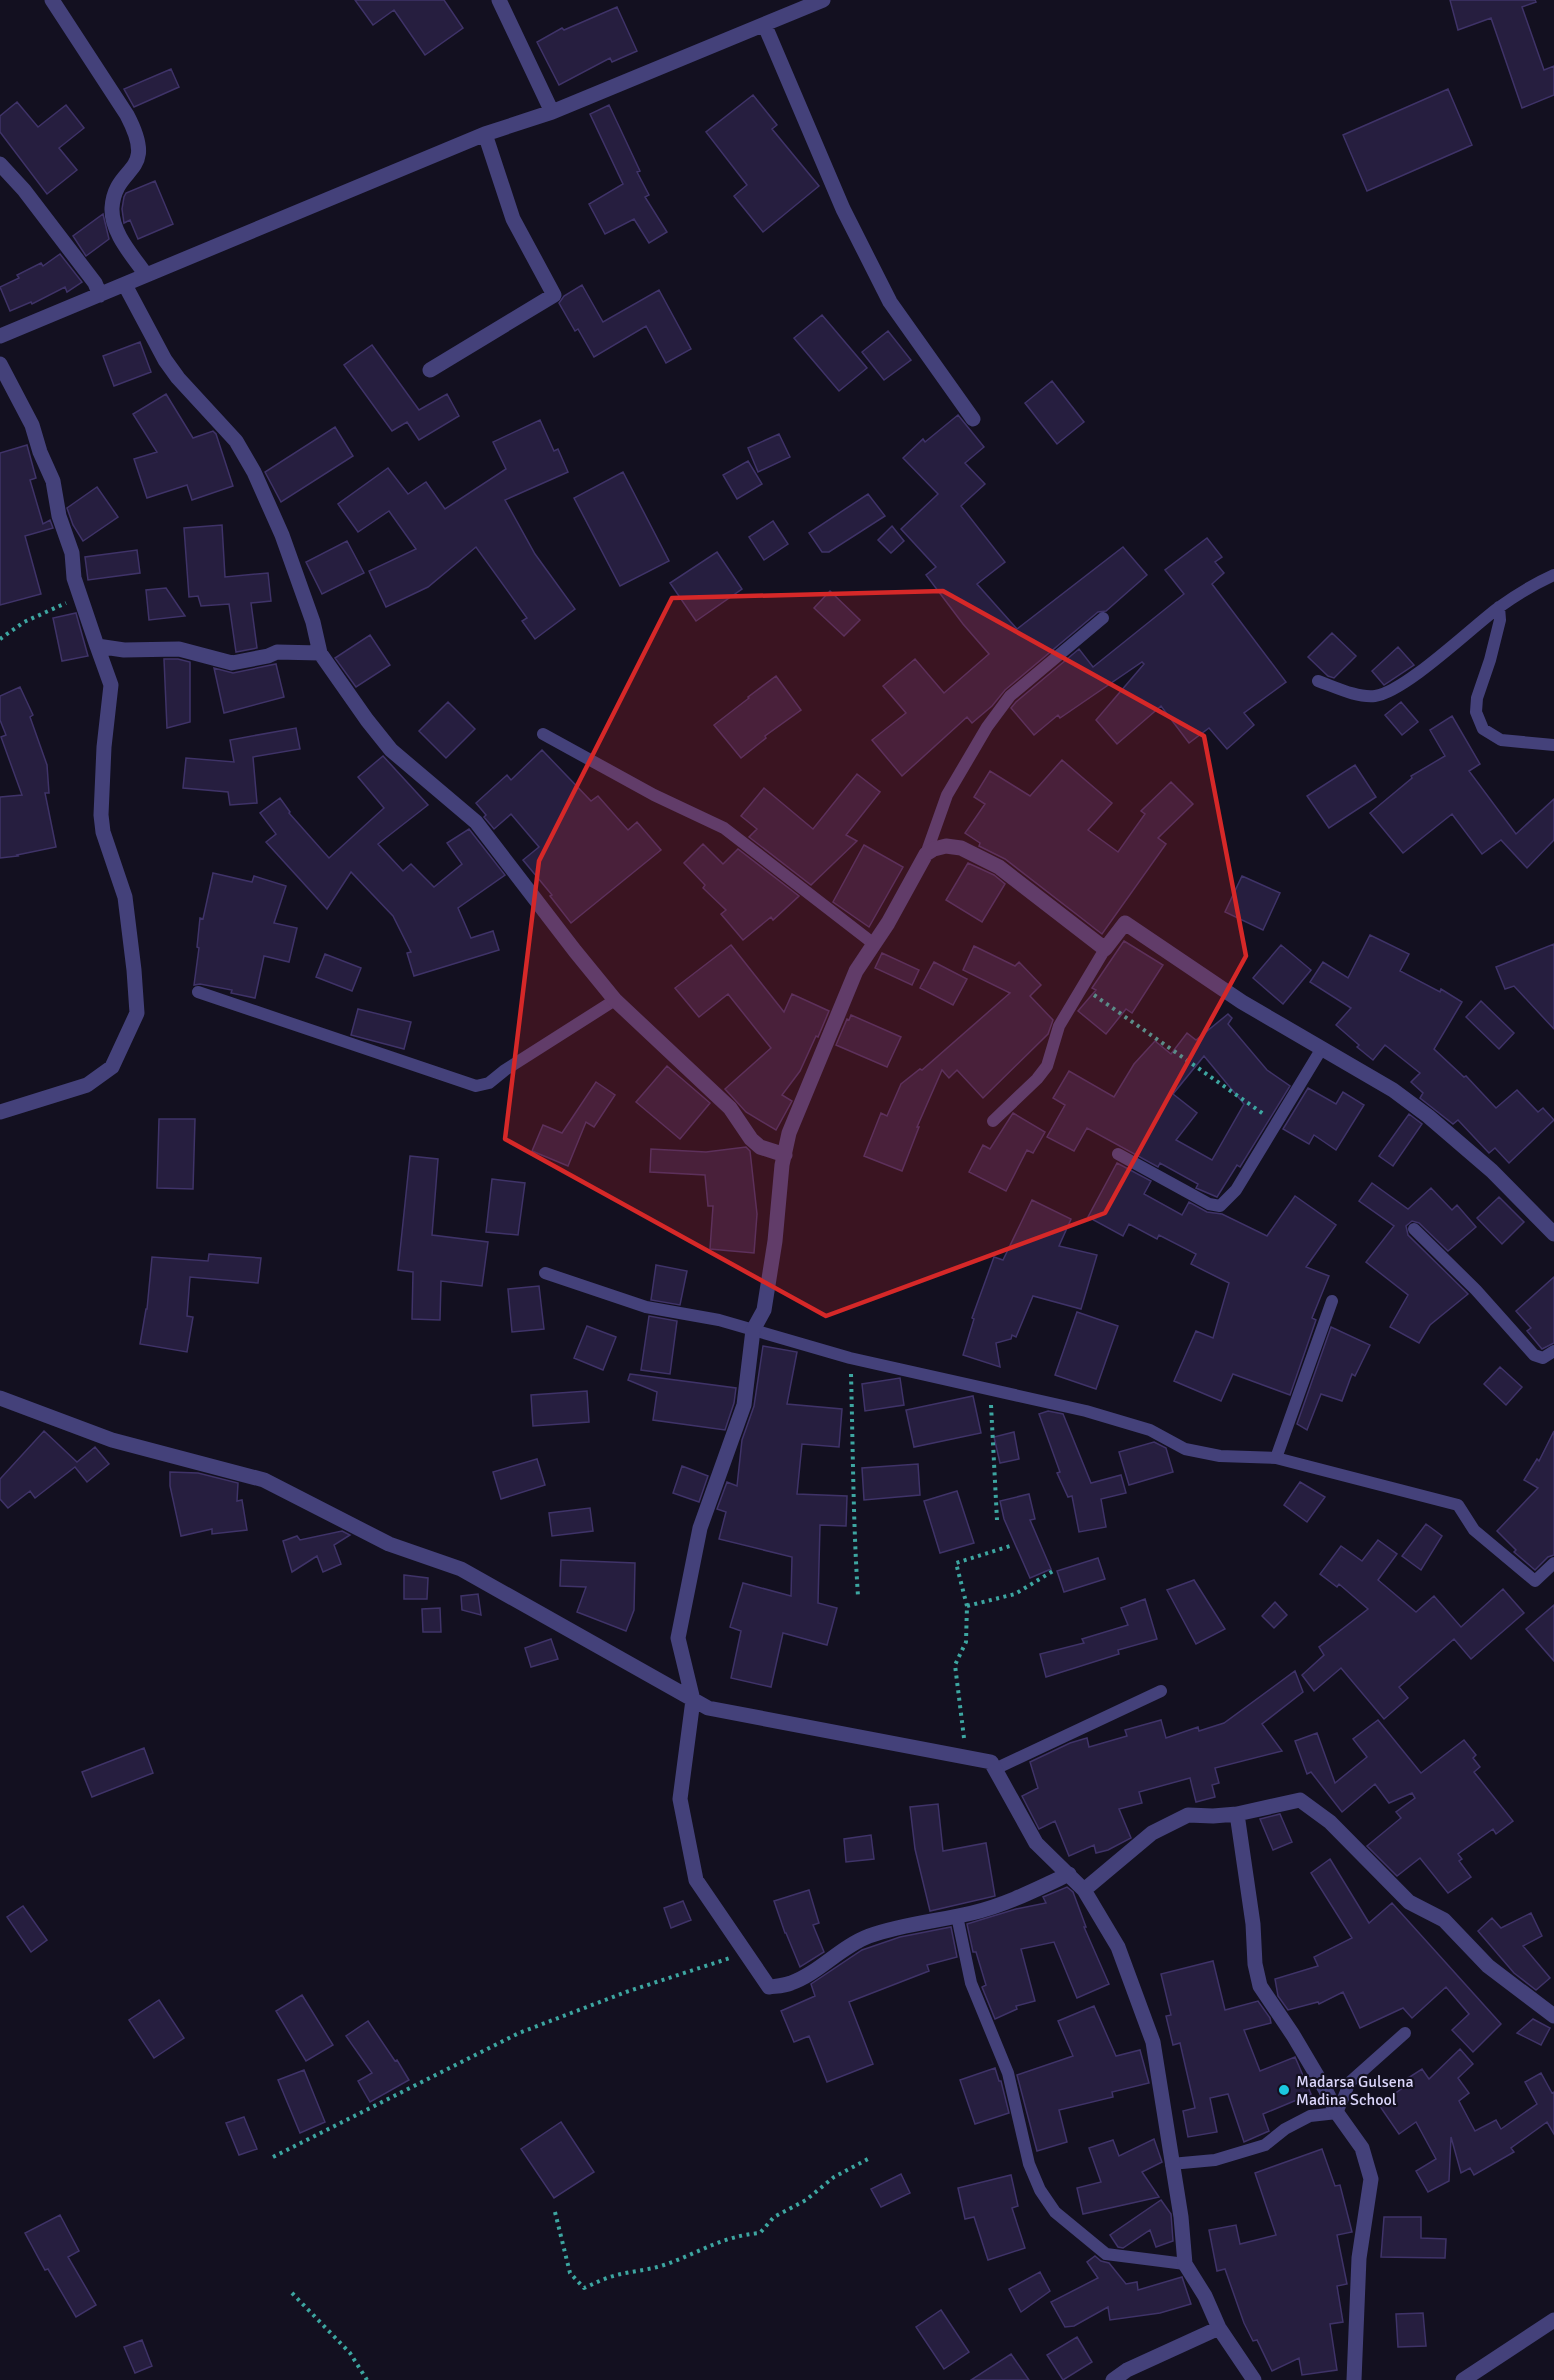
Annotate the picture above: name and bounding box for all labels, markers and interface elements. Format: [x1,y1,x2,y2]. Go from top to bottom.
place label: Madarsa Gulsena Madina School [1296,2072,1414,2110]
marker: Madarsa Gulsena Madina School [1277,2083,1291,2097]

